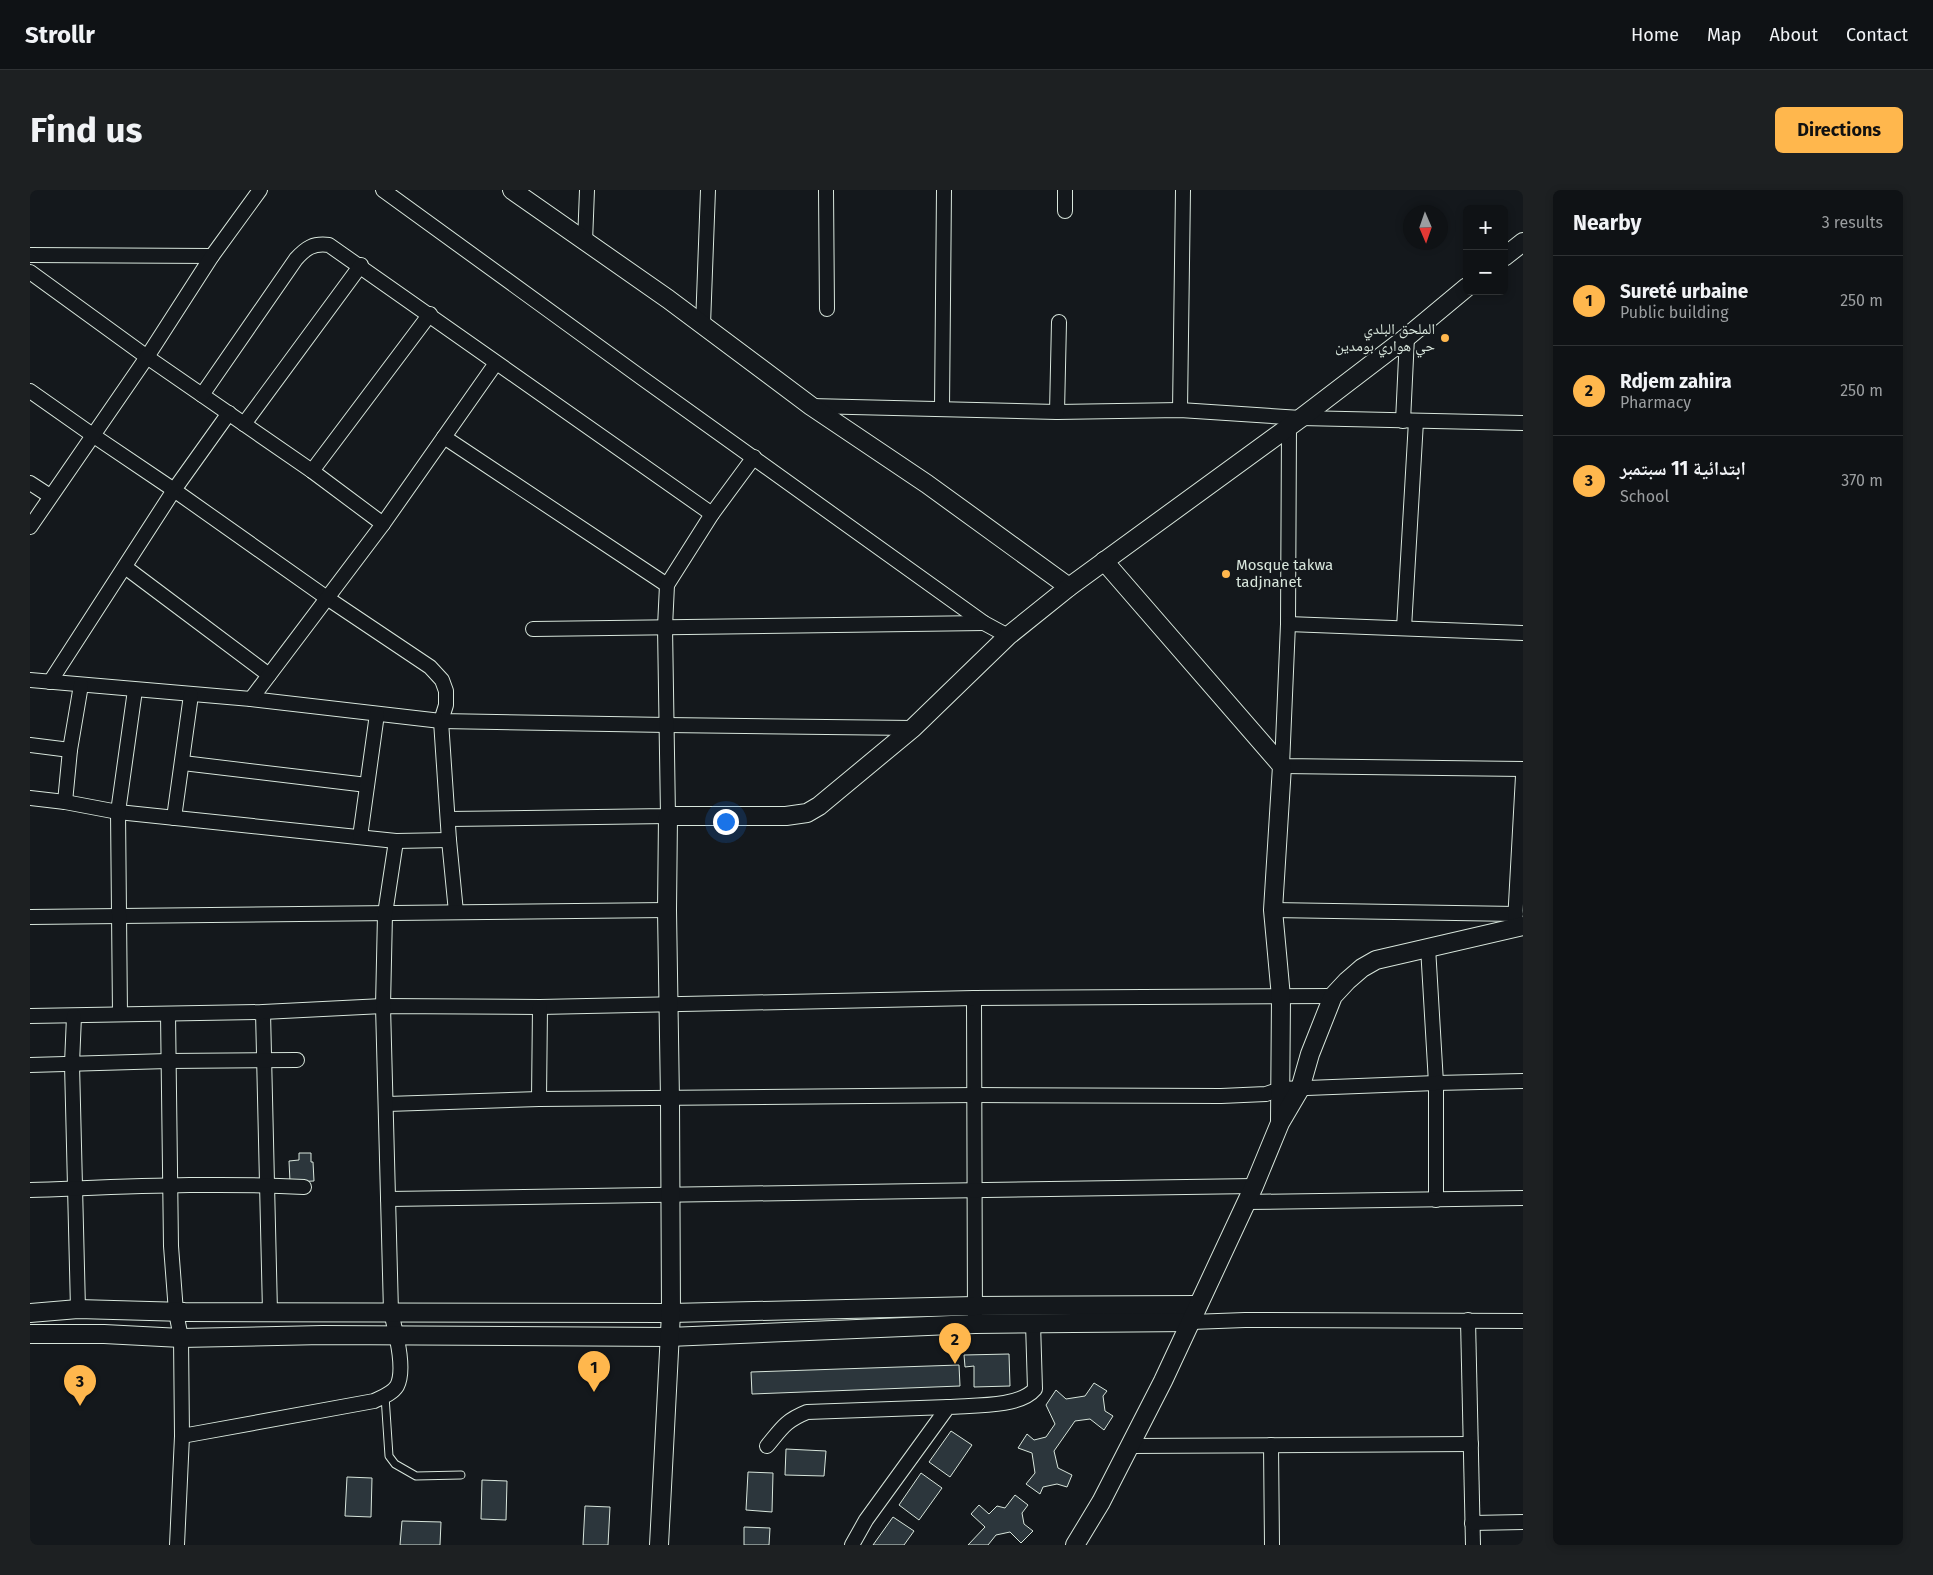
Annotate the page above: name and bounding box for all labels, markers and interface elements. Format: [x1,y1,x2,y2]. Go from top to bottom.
text: Strollr [25,21,95,49]
text: Home [1631,24,1679,46]
text: Map [1707,24,1741,46]
text: About [1769,24,1818,46]
text: Contact [1846,24,1908,46]
button: Directions [1775,107,1903,153]
text: Find us [30,109,142,151]
north arrow [1403,205,1448,250]
map controls [1463,205,1508,295]
button: + [1463,205,1508,250]
text: Nearby [1573,210,1641,236]
text: 3 results [1822,213,1883,232]
button: − [1463,250,1508,295]
text: Sureté urbaine [1620,280,1748,303]
text: 1 [1585,291,1593,310]
text: 250 m [1840,291,1883,310]
text: Public building [1620,303,1728,322]
place label: الملحق البلدي حي هواري بومدين [1335,320,1435,358]
marker: الملحق البلدي حي هواري بومدين [1439,332,1451,344]
text: Rdjem zahira [1620,370,1732,393]
text: 2 [1585,381,1593,400]
text: 250 m [1840,381,1883,400]
text: Pharmacy [1620,393,1691,412]
text: ابتدائية 11 سبتمبر [1620,457,1746,480]
text: 3 [1585,471,1593,490]
text: 370 m [1841,471,1883,490]
text: School [1620,487,1669,506]
place label: Mosque takwa tadjnanet [1236,556,1333,591]
marker: Mosque takwa tadjnanet [1220,568,1232,580]
your location [713,809,739,835]
pin: 2 [939,1323,971,1364]
pin: 1 [578,1351,610,1392]
pin: 3 [64,1365,96,1406]

